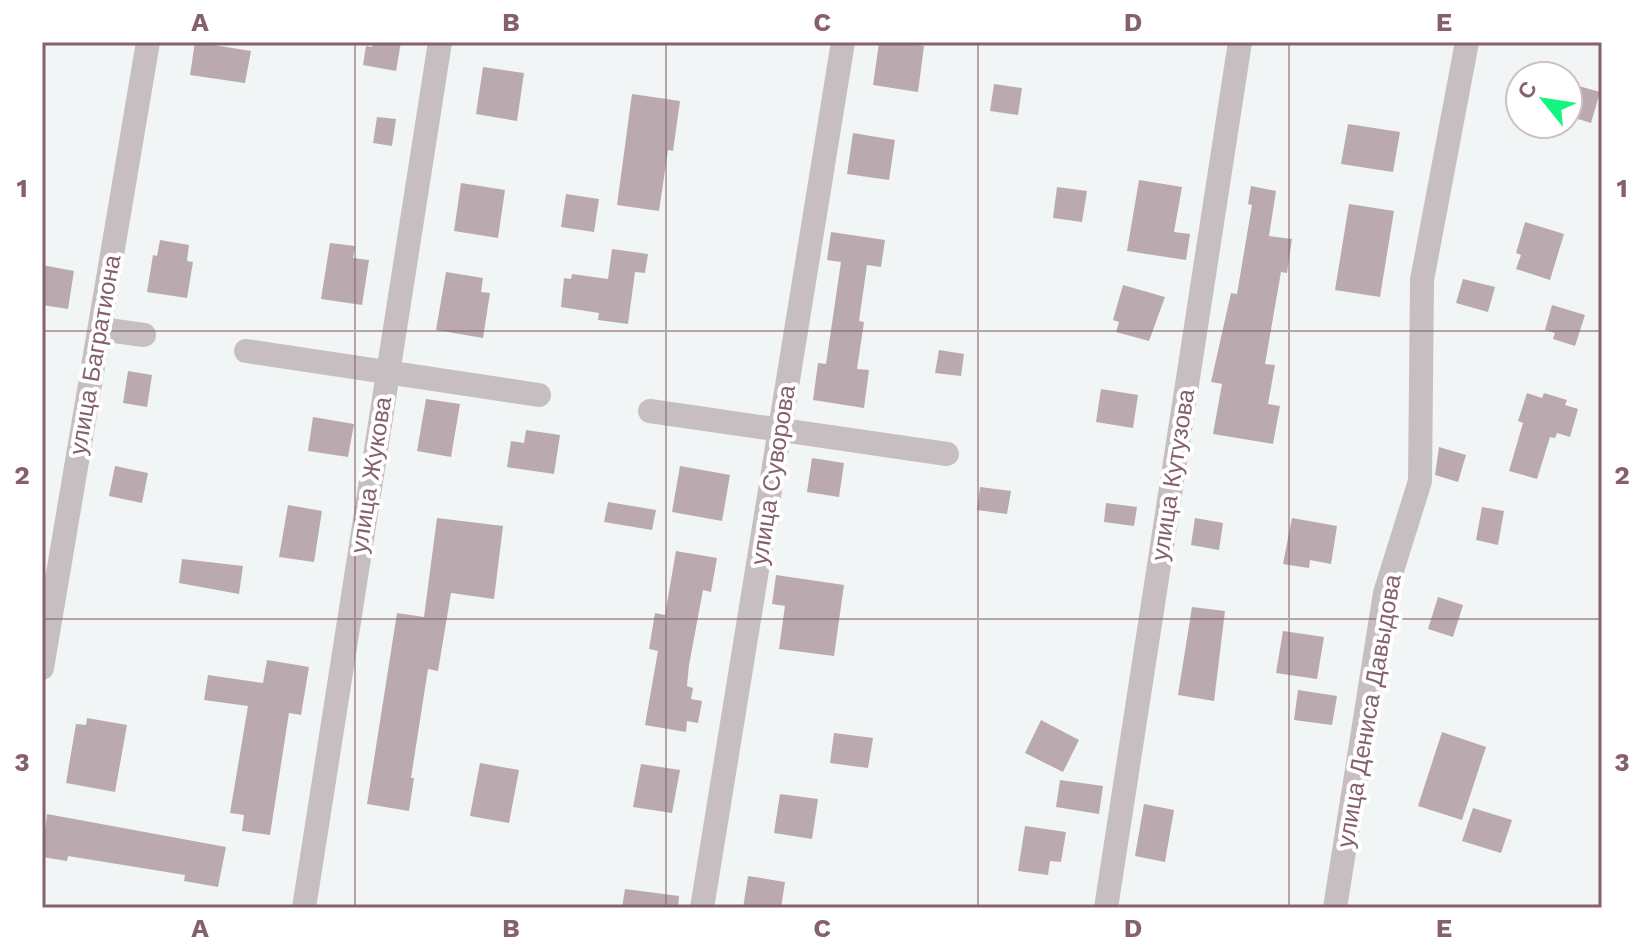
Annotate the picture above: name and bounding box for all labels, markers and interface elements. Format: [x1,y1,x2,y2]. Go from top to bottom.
text: A [191,7,209,37]
text: B [502,7,520,37]
text: C [813,7,831,37]
text: D [1124,7,1142,37]
text: E [1436,7,1452,37]
north arrow [1504,60,1584,140]
text: С [1512,77,1542,103]
text: 1 [16,173,28,203]
text: 1 [1616,173,1628,203]
street label: улица Багратиона [64,252,126,457]
street label: улица Суворова [745,382,801,567]
street label: улица Кутузова [1146,387,1200,563]
street label: улица Жукова [345,394,397,555]
text: 2 [14,460,30,490]
text: 2 [1614,460,1630,490]
street label: улица Дениса Давыдова [1331,572,1407,850]
text: 3 [14,747,30,777]
text: 3 [1614,747,1630,777]
text: A [191,913,209,943]
text: B [502,913,520,943]
text: C [813,913,831,943]
text: D [1124,913,1142,943]
text: E [1436,913,1452,943]

